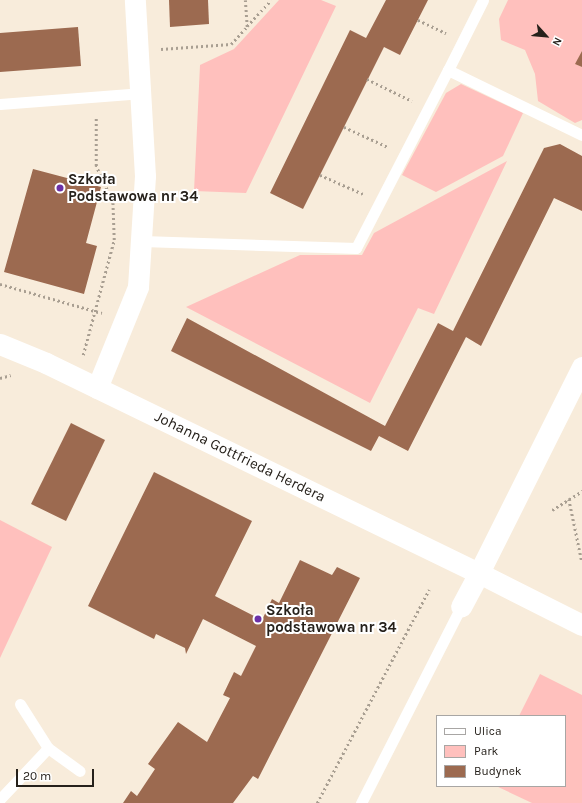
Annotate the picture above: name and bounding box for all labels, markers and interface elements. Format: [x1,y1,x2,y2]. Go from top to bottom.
north arrow [526,16,566,56]
text: N [550,35,565,48]
place label: Szkoła Podstawowa nr 34 [68,170,198,205]
marker: Szkoła Podstawowa nr 34 [55,183,65,193]
street label: Johanna Gottfrieda Herdera [152,408,328,506]
place label: Szkoła podstawowa nr 34 [266,601,397,636]
marker: Szkoła podstawowa nr 34 [253,614,263,624]
legend [436,715,566,787]
text: Ulica [474,724,502,738]
text: Park [474,744,498,758]
scale bar [18,761,96,787]
text: Budynek [474,764,522,778]
text: 20 m [23,769,51,783]

